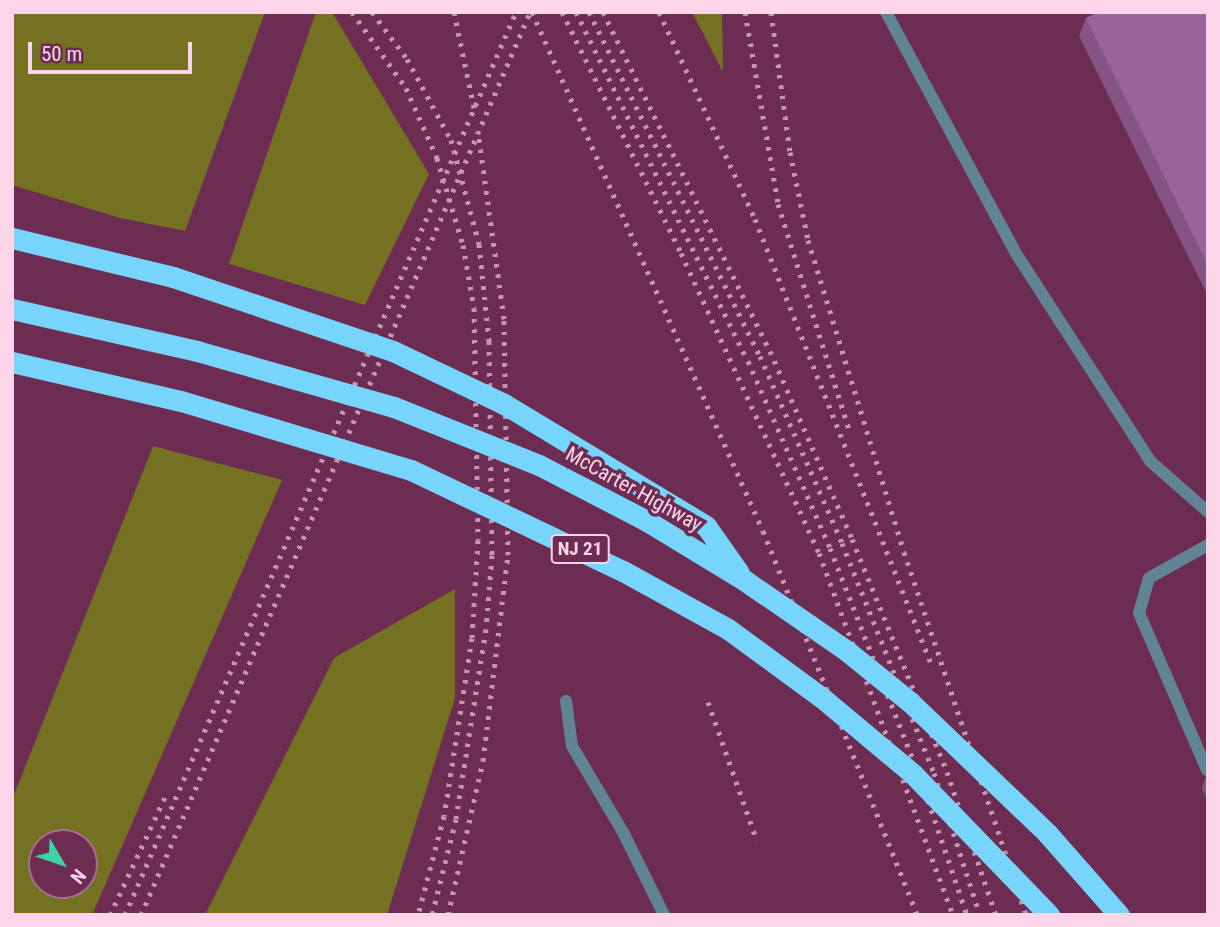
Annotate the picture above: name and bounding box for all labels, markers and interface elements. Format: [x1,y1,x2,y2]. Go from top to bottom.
scale bar [32,28,196,72]
text: 50 m [41,42,82,66]
street label: McCarter Highway [561,441,707,537]
road number: NJ 21 [550,534,610,564]
north arrow [28,829,98,899]
text: N [66,865,91,888]

